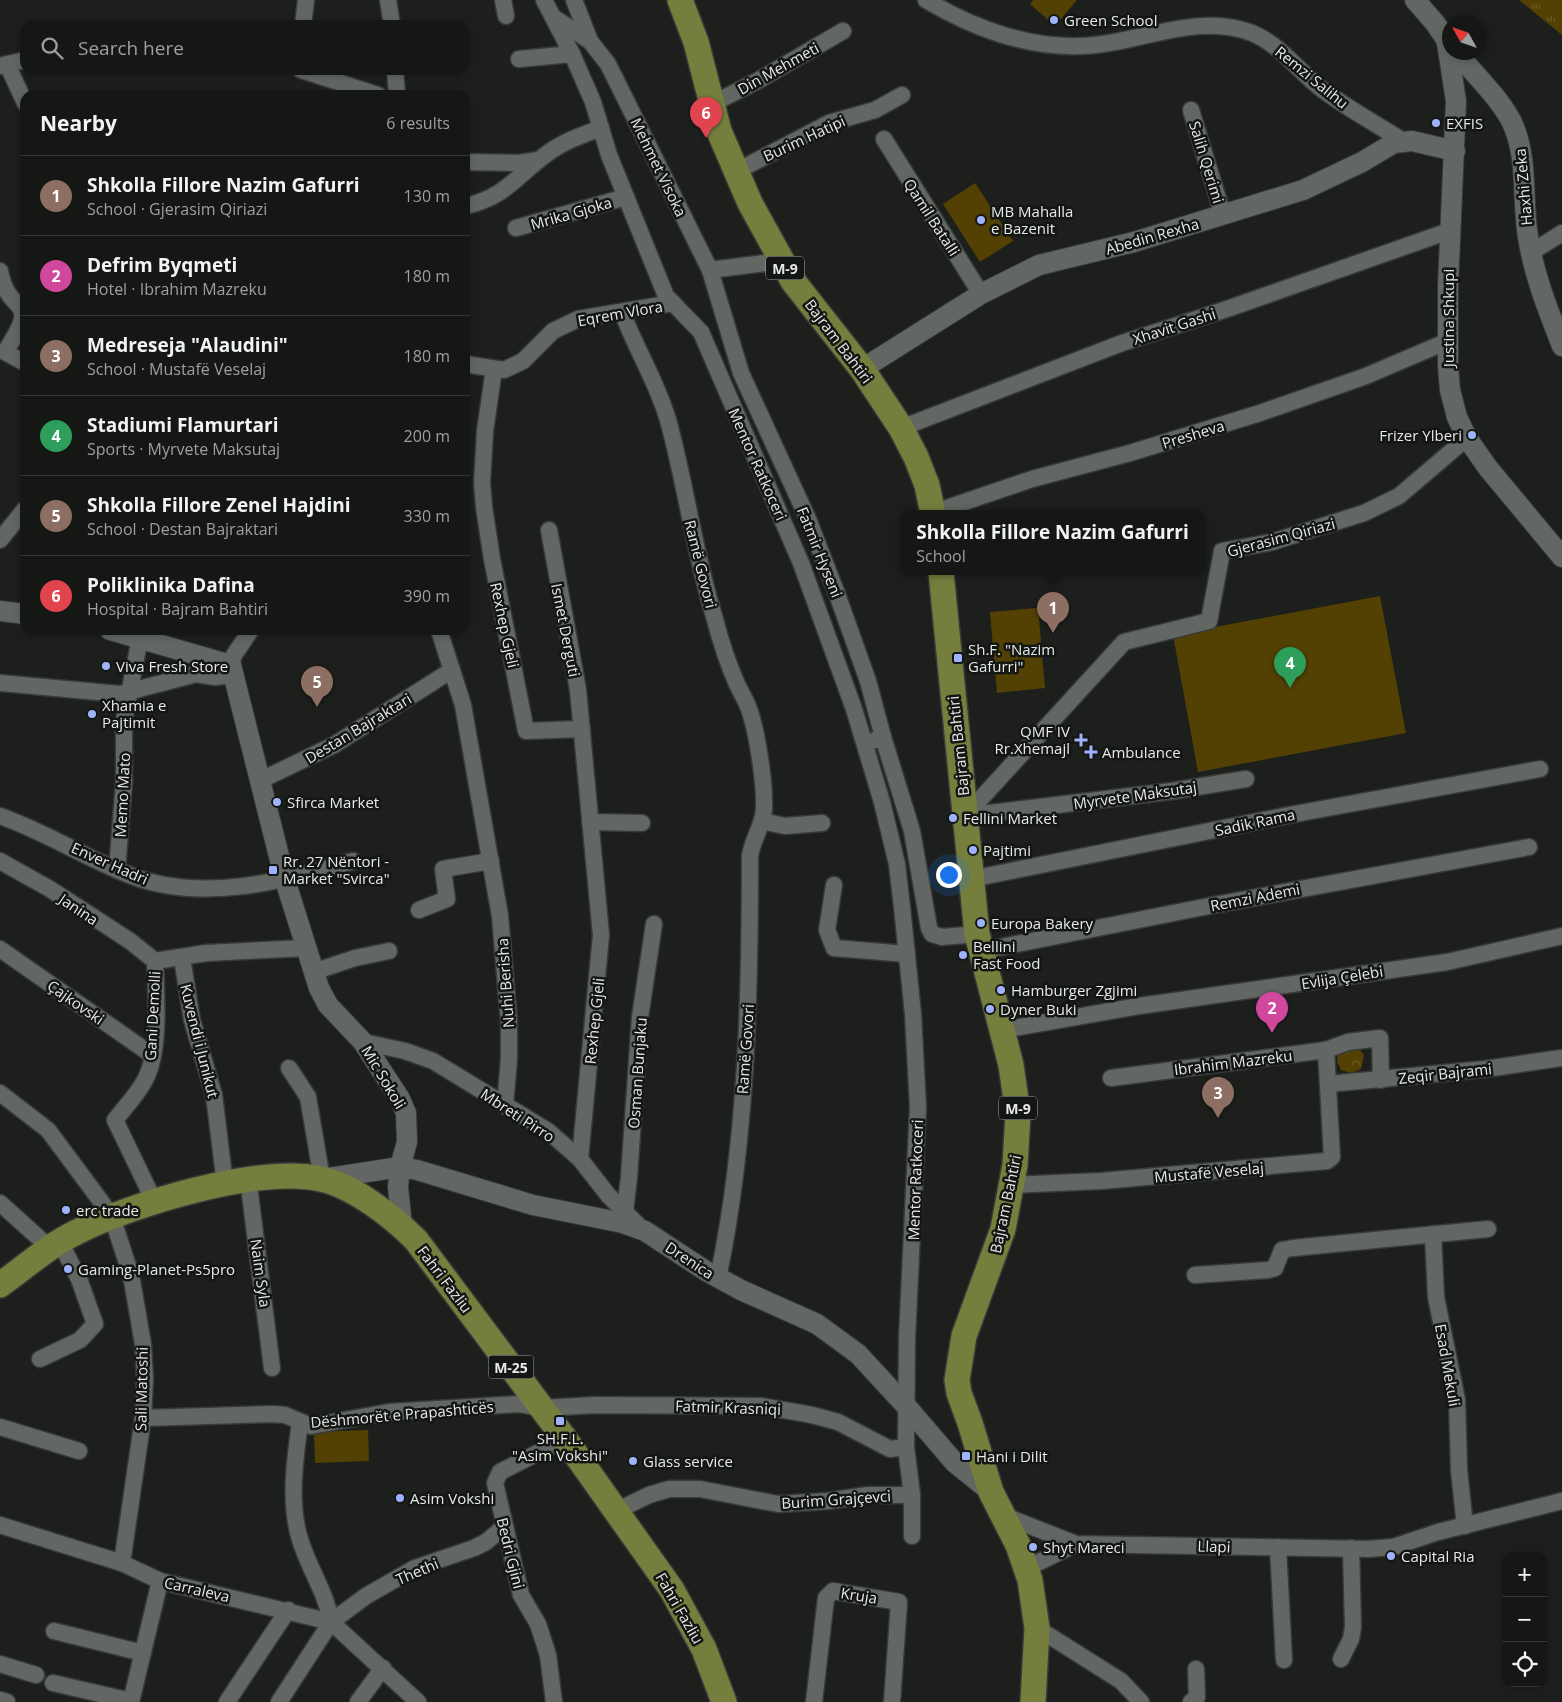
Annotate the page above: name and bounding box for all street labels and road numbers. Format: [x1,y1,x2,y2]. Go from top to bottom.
street label: Din Mehmeti [734,37,822,99]
street label: Remzi Salihu [1271,41,1353,113]
street label: Burim Hatipi [760,110,848,166]
street label: Mehmet Visoka [626,114,692,220]
street label: Salih Qerimi [1185,118,1229,206]
street label: Haxhi Zeka [1510,148,1536,226]
street label: Qamil Batalli [900,174,964,260]
street label: Mrika Gjoka [528,192,614,234]
street label: Abedin Rexha [1103,213,1201,259]
road number: M-9 [766,256,804,280]
street label: Justina Shkupi [1438,269,1458,369]
street label: Bajram Bahtiri [801,295,877,387]
street label: Eqrem Vlora [576,296,664,330]
street label: Xhavit Gashi [1130,303,1218,349]
street label: Mentor Ratkoceri [724,405,792,523]
street label: Presheva [1159,415,1227,453]
street label: Fatmir Hyseni [793,504,847,600]
street label: Gjerasim Qiriazi [1225,513,1337,561]
street label: Ramë Govori [680,518,722,610]
street label: Rexhep Gjeli [486,580,524,670]
street label: Ismet Derguti [547,582,585,678]
street label: Destan Bajraktari [301,688,415,768]
street label: Bajram Bahtiri [943,695,973,797]
street label: Memo Mato [110,752,134,838]
street label: Myrvete Maksutaj [1072,776,1198,814]
street label: Sadik Rama [1213,804,1297,840]
street label: Enver Hadri [68,837,152,889]
street label: Remzi Ademi [1208,878,1302,916]
street label: Janina [54,888,102,929]
street label: Nuhi Berisha [492,937,518,1029]
street label: Evlija Çelebi [1300,961,1384,993]
street label: Gani Demolli [140,971,164,1061]
street label: Çajkovski [44,975,108,1029]
street label: Rexhep Gjeli [580,977,608,1065]
street label: Kuvendi i Junikut [176,982,224,1100]
street label: Ramë Govori [732,1003,758,1095]
street label: Osman Bunjaku [623,1017,651,1129]
street label: Mic Sokoli [357,1042,411,1112]
street label: Ibrahim Mazreku [1173,1045,1293,1079]
street label: Zeqir Bajrami [1397,1058,1493,1088]
street label: Mbreti Pirro [477,1084,559,1146]
road number: M-9 [999,1096,1037,1120]
street label: Mentor Ratkoceri [903,1119,927,1241]
street label: Bajram Bahtiri [985,1153,1025,1255]
street label: Mustafë Veselaj [1153,1157,1265,1187]
street label: Naim Syla [246,1237,276,1309]
street label: Drenica [662,1237,718,1283]
street label: Fahri Fazliu [413,1241,477,1317]
street label: Esad Mekuli [1431,1322,1465,1408]
street label: Sali Matoshi [130,1347,152,1431]
road number: M-25 [488,1355,534,1378]
street label: Fatmir Krasniqi [675,1395,781,1419]
street label: Dëshmorët e Prapashticës [310,1396,494,1432]
street label: Burim Grajçevci [781,1485,891,1513]
street label: Bedri Gjini [493,1515,529,1591]
street label: Llapi [1197,1535,1231,1557]
street label: Thethi [393,1553,441,1589]
street label: Fahri Fazliu [652,1569,708,1647]
street label: Carraleva [162,1572,232,1606]
street label: Kruja [839,1582,879,1608]

